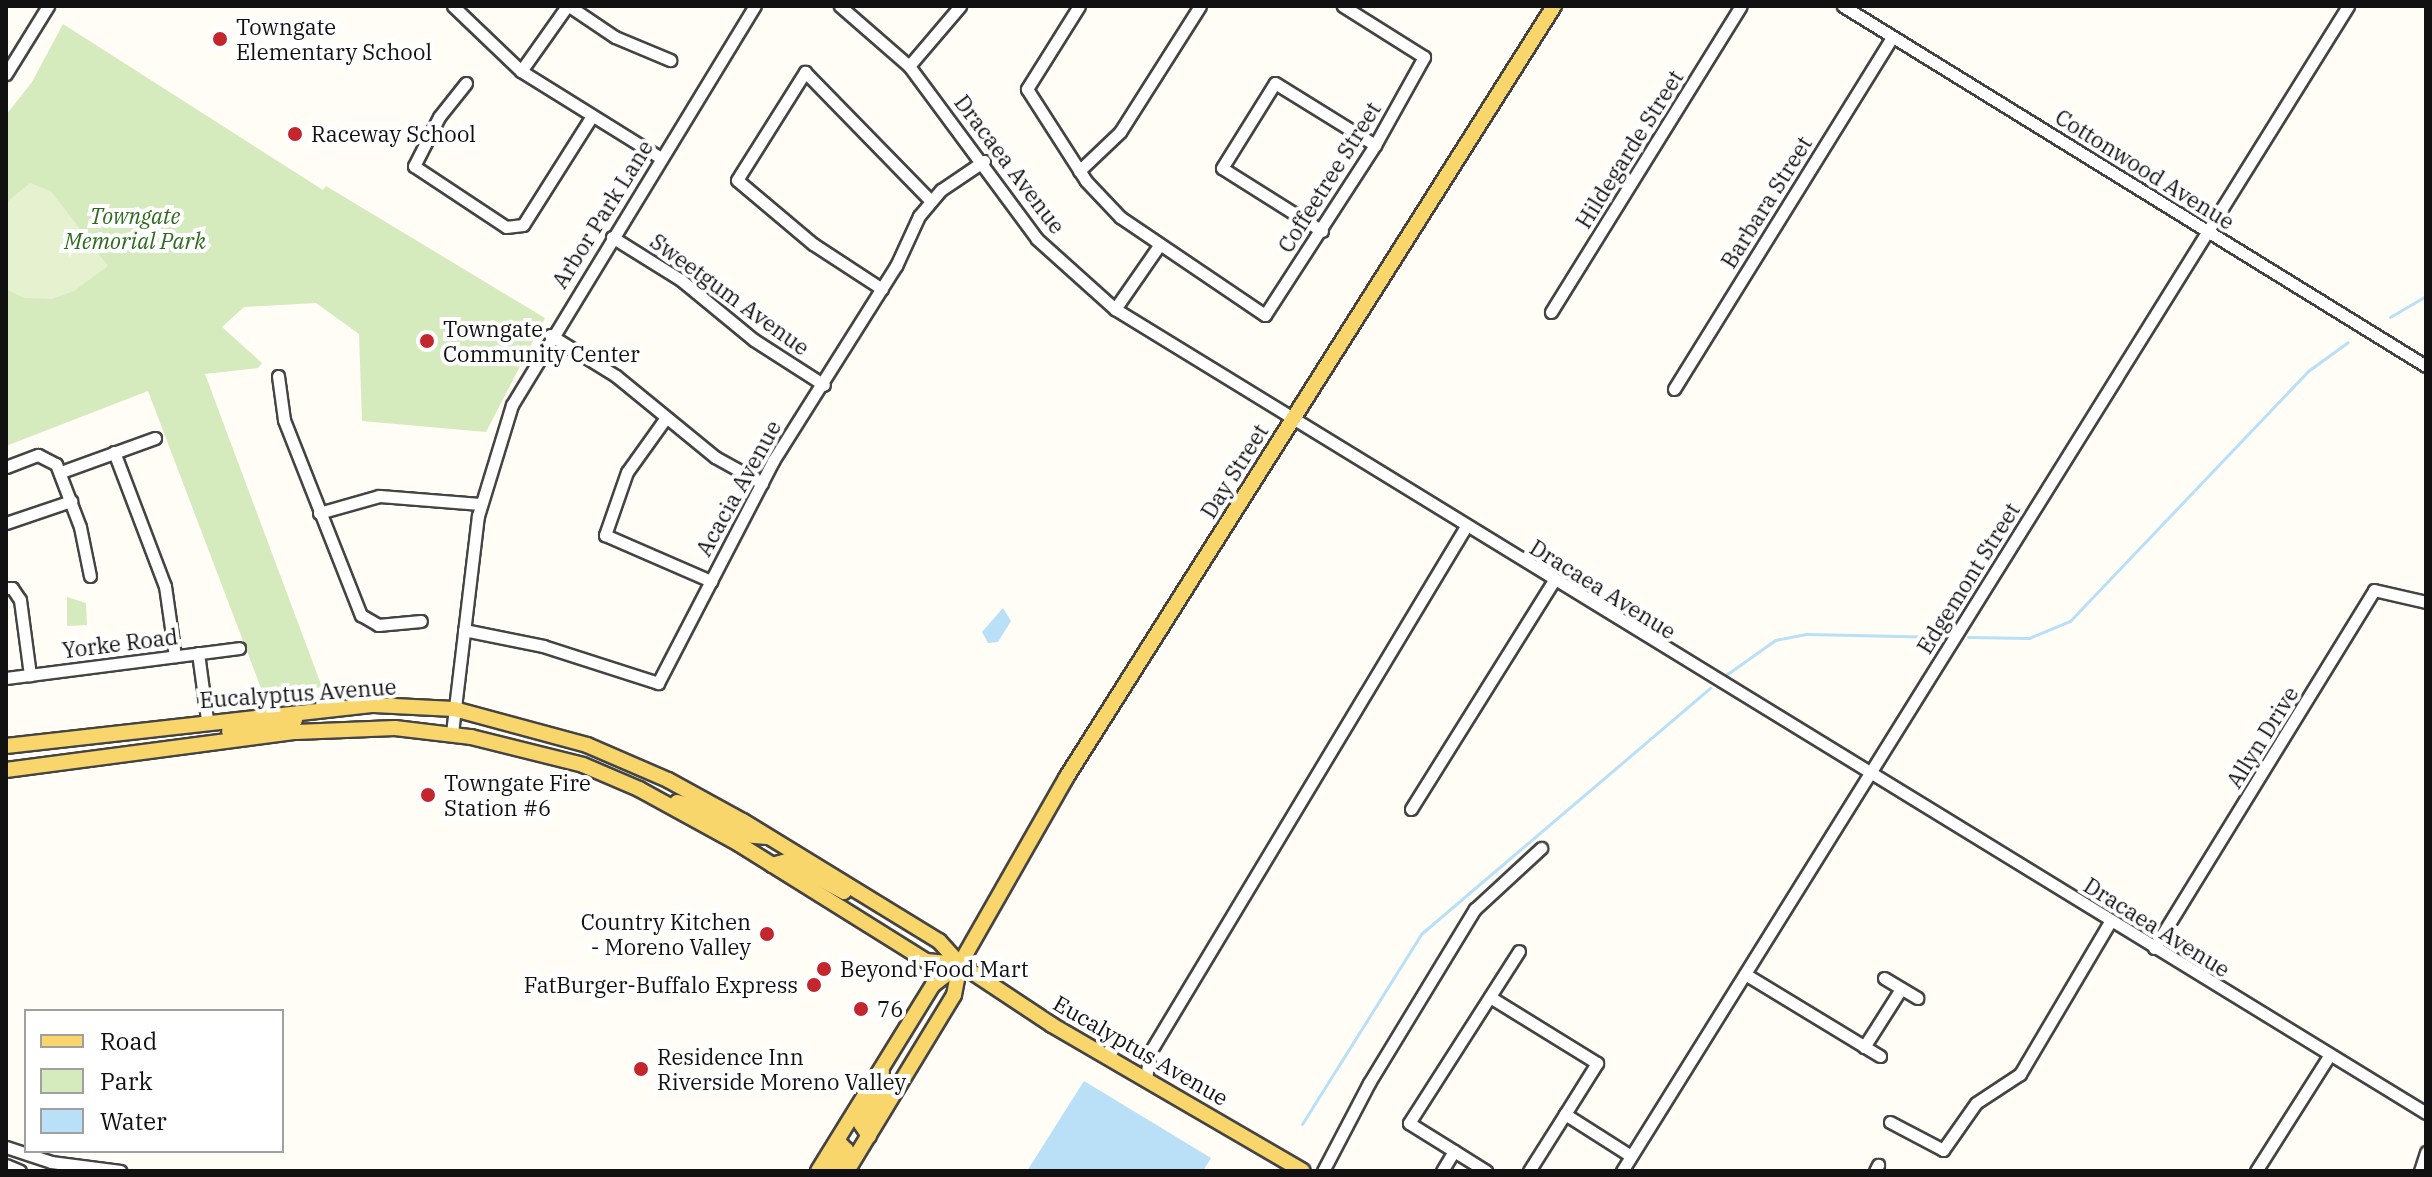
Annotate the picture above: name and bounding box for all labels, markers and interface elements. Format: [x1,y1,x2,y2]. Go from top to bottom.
place label: Towngate Elementary School [236,13,432,64]
marker: Towngate Elementary School [211,30,229,48]
street label: Hildegarde Street [1570,65,1688,233]
street label: Dracaea Avenue [949,89,1071,239]
street label: Coffeetree Street [1272,97,1386,257]
street label: Cottonwood Avenue [2051,103,2239,235]
place label: Raceway School [311,121,476,147]
marker: Raceway School [286,125,304,143]
street label: Barbara Street [1715,131,1817,273]
street label: Arbor Park Lane [546,135,658,293]
park label: Towngate Memorial Park [64,202,206,254]
street label: Sweetgum Avenue [645,227,815,361]
place label: Towngate Community Center [443,315,640,366]
marker: Towngate Community Center [418,332,436,350]
street label: Acacia Avenue [690,416,786,560]
street label: Day Street [1195,419,1273,523]
street label: Edgemont Street [1911,498,2025,658]
street label: Dracaea Avenue [1525,534,1681,644]
street label: Yorke Road [61,623,179,663]
street label: Eucalyptus Avenue [199,673,397,713]
street label: Allyn Drive [2220,681,2304,793]
place label: Towngate Fire Station #6 [444,769,591,820]
marker: Towngate Fire Station #6 [419,786,437,804]
street label: Dracaea Avenue [2079,872,2235,982]
place label: Country Kitchen - Moreno Valley [581,908,751,960]
marker: Country Kitchen - Moreno Valley [758,925,776,943]
place label: Beyond Food Mart [840,956,1028,982]
marker: Beyond Food Mart [815,960,833,978]
place label: FatBurger-Buffalo Express [524,972,798,998]
marker: FatBurger-Buffalo Express [805,976,823,994]
street label: Eucalyptus Avenue [1049,989,1233,1111]
place label: 76 [877,996,903,1022]
marker: 76 [852,1000,870,1018]
legend [24,1009,284,1153]
text: Road [100,1025,157,1057]
place label: Residence Inn Riverside Moreno Valley [657,1043,906,1094]
marker: Residence Inn Riverside Moreno Valley [632,1060,650,1078]
text: Park [100,1065,152,1097]
text: Water [100,1105,167,1137]

